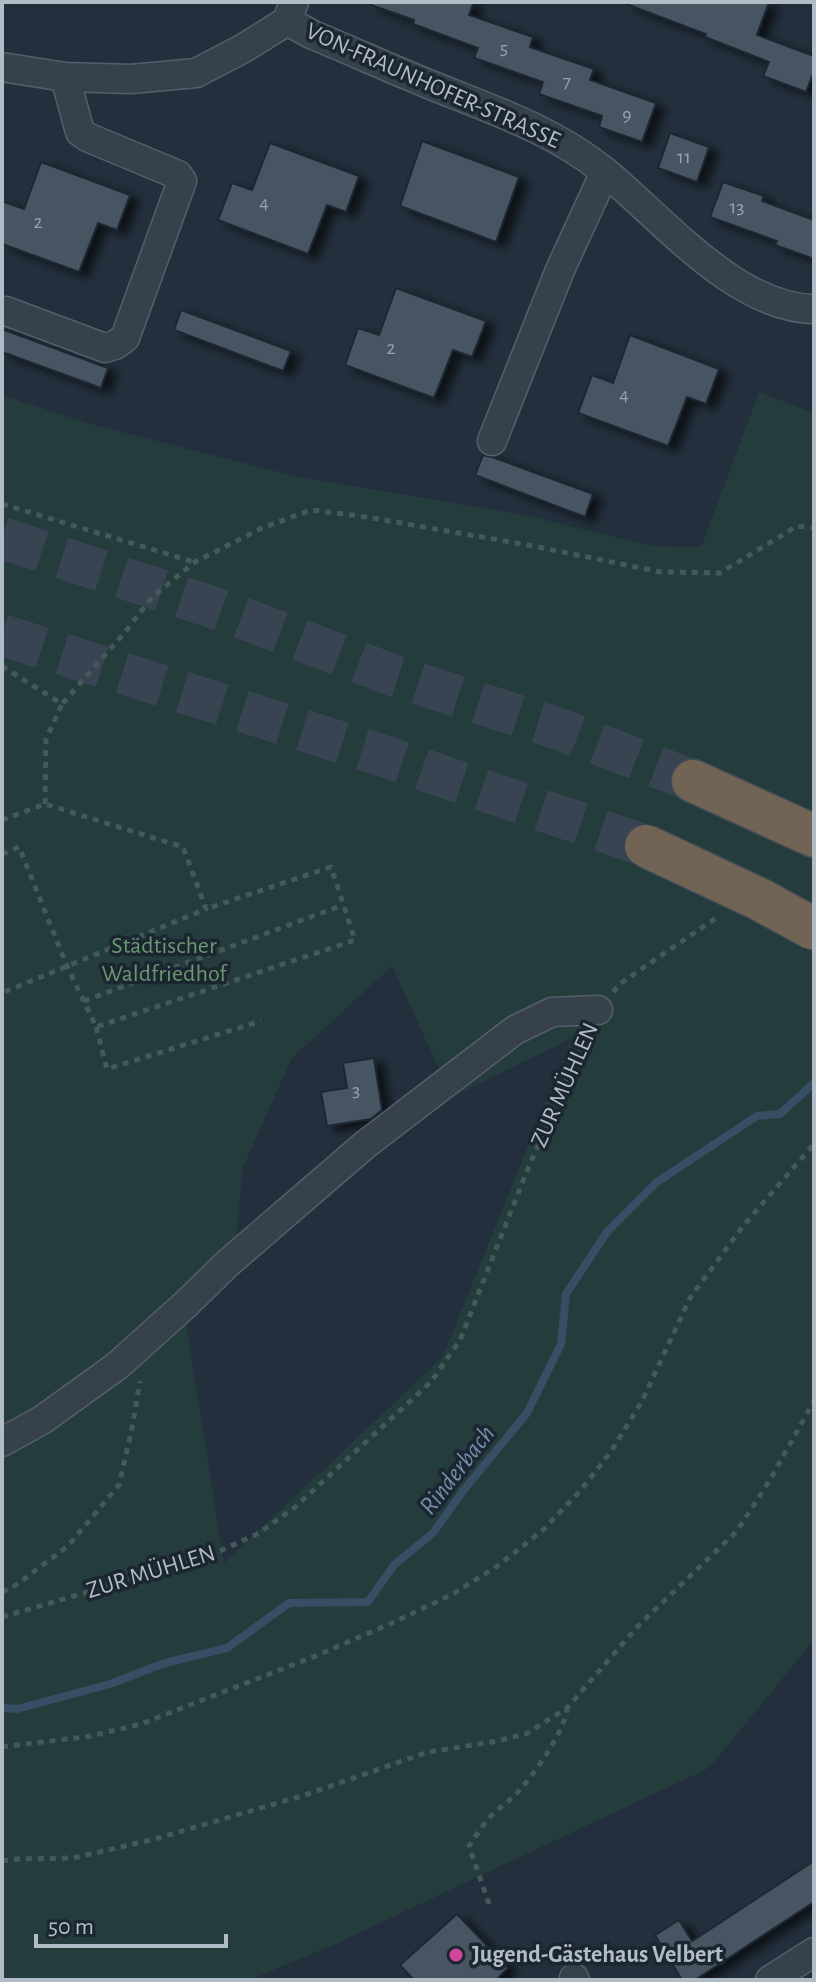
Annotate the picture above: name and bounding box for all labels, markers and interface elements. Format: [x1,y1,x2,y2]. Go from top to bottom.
street label: VON-FRAUNHOFER-STRASSE [302,19,564,153]
house number: 5 [500,38,508,58]
house number: 7 [563,72,571,92]
house number: 9 [622,105,632,125]
house number: 11 [677,147,691,167]
house number: 4 [259,193,269,213]
house number: 13 [729,197,745,217]
house number: 2 [33,212,43,232]
house number: 2 [386,338,396,358]
house number: 4 [619,385,629,405]
park label: Städtischer Waldfriedhof [102,934,228,986]
street label: ZUR MÜHLEN [526,1019,603,1151]
house number: 3 [352,1080,360,1100]
water label: Rinderbach [414,1421,500,1519]
street label: ZUR MÜHLEN [83,1540,218,1603]
scale bar [36,1898,226,1948]
text: 50 m [48,1915,94,1939]
place label: Jugend-Gästehaus Velbert [472,1943,723,1967]
marker: Jugend-Gästehaus Velbert [447,1946,465,1964]

